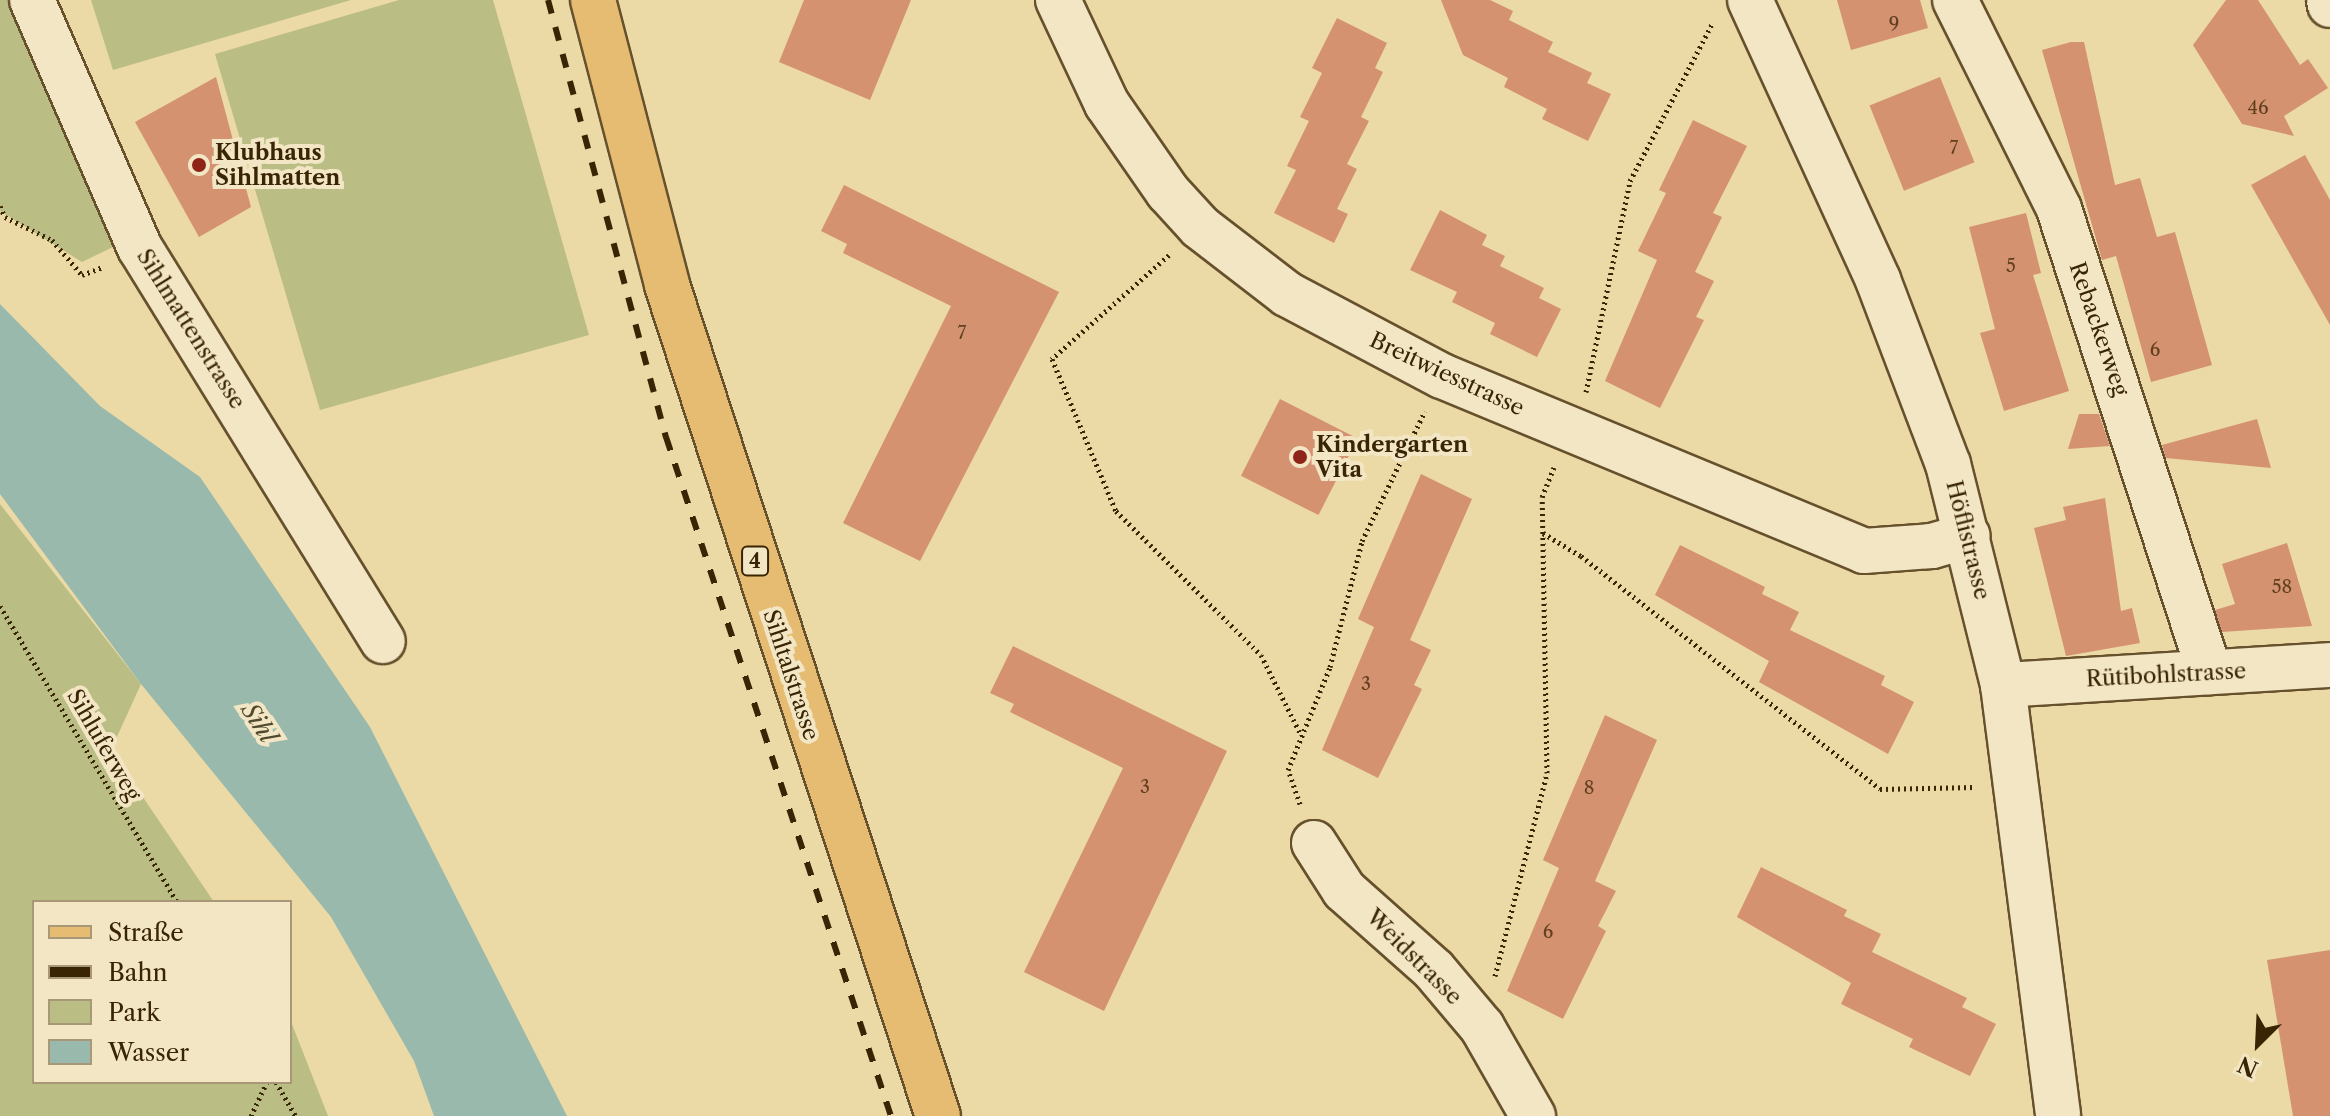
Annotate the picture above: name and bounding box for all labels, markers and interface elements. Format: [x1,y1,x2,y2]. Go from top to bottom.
house number: 9 [1889,13,1899,35]
house number: 46 [2248,97,2268,119]
house number: 7 [1950,137,1958,159]
place label: Klubhaus Sihlmatten [215,139,340,190]
marker: Klubhaus Sihlmatten [190,156,208,174]
street label: Sihlmattenstrasse [131,244,251,414]
house number: 5 [2006,255,2016,277]
street label: Rebackerweg [2064,259,2134,399]
house number: 7 [958,322,966,344]
street label: Breitwiesstrasse [1366,327,1528,421]
house number: 6 [2150,339,2160,361]
place label: Kindergarten Vita [1316,431,1468,482]
marker: Kindergarten Vita [1291,448,1309,466]
street label: Höflistrasse [1940,478,1996,602]
road number: 4 [741,545,769,577]
house number: 58 [2272,576,2292,598]
street label: Sihltalstrasse [757,606,825,744]
street label: Rütibohlstrasse [2085,658,2247,692]
house number: 3 [1361,673,1371,695]
street label: Sihluferweg [61,685,147,805]
water label: Sihl [235,697,283,749]
house number: 3 [1140,776,1150,798]
house number: 8 [1584,777,1594,799]
legend [32,900,292,1084]
street label: Weidstrasse [1361,904,1467,1010]
text: Straße [108,918,184,947]
house number: 6 [1543,921,1553,943]
text: Bahn [108,958,167,987]
text: Park [108,998,160,1027]
north arrow [2218,1004,2298,1084]
text: Wasser [108,1038,189,1067]
text: N [2234,1050,2262,1083]

